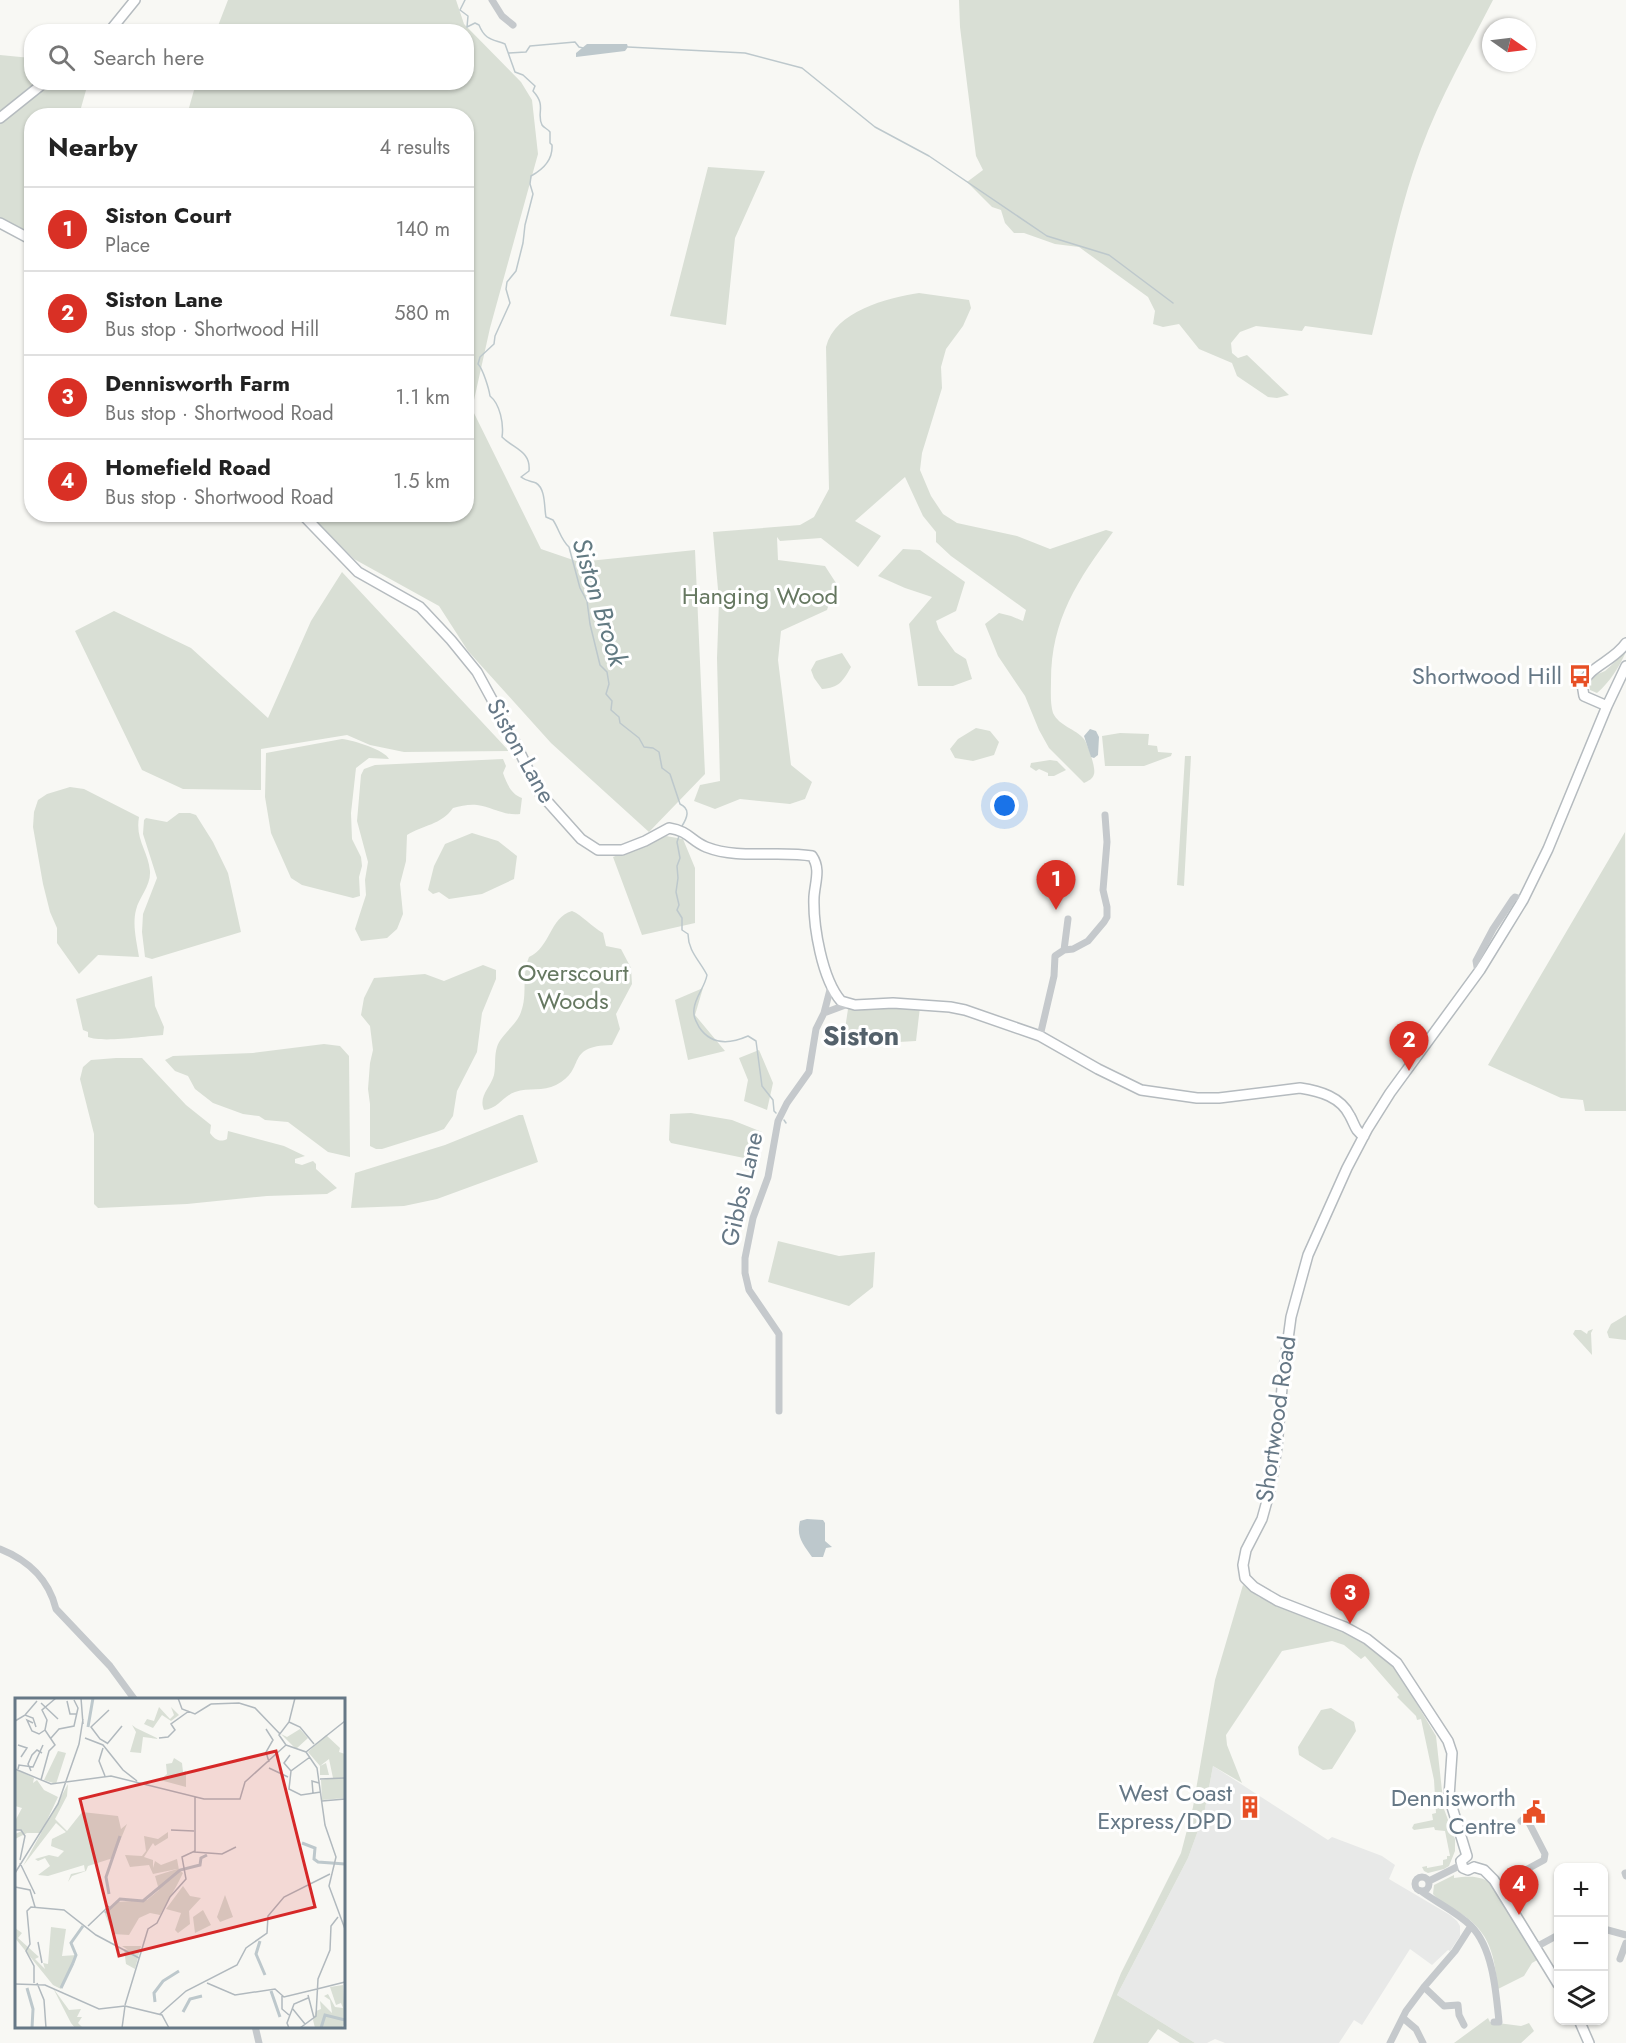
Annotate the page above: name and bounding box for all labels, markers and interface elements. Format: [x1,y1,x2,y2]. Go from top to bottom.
north arrow [1482,18,1536,72]
search box [24,24,474,90]
icon: search [45,41,78,74]
text: Search here [93,41,204,73]
text: Nearby [48,128,137,166]
text: 4 results [379,133,450,162]
text: Siston Court [105,199,231,231]
text: 1 [62,215,73,244]
text: 140 m [396,215,450,244]
text: Place [105,231,150,260]
text: Siston Lane [105,283,223,315]
text: 2 [61,299,74,328]
text: 580 m [394,299,450,328]
text: Bus stop · Shortwood Hill [105,315,319,344]
text: Dennisworth Farm [105,367,290,399]
text: 3 [61,383,74,412]
text: 1.1 km [396,383,450,412]
text: Bus stop · Shortwood Road [105,399,334,428]
text: Homefield Road [105,451,271,483]
text: 4 [61,467,74,496]
text: 1.5 km [393,467,450,496]
text: Bus stop · Shortwood Road [105,483,334,512]
water label: Siston Brook [562,533,638,673]
park label: Hanging Wood [682,578,838,613]
place label: Shortwood Hill [1412,658,1562,693]
bus stop icon: Shortwood Hill [1567,663,1593,689]
street label: Siston Lane [478,692,565,810]
your location [990,791,1019,820]
pin: 1 [1036,860,1076,910]
park label: Overscourt Woods [518,955,629,1018]
district label: Siston [823,1016,899,1055]
pin: 2 [1390,1022,1428,1071]
street label: Gibbs Lane [711,1128,772,1250]
street label: Shortwood Road [1247,1333,1305,1504]
pin: 3 [1330,1574,1370,1624]
inset map [15,1698,345,2028]
place label: West Coast Express/DPD [1097,1775,1232,1838]
place label: Dennisworth Centre [1391,1780,1516,1843]
building icon: West Coast Express/DPD [1237,1794,1263,1820]
public building icon: Dennisworth Centre [1521,1799,1547,1825]
map controls [1554,1863,1608,2025]
button: + [1554,1863,1608,1917]
pin: 4 [1500,1866,1538,1915]
button: − [1554,1917,1608,1971]
button: layers [1554,1971,1608,2025]

